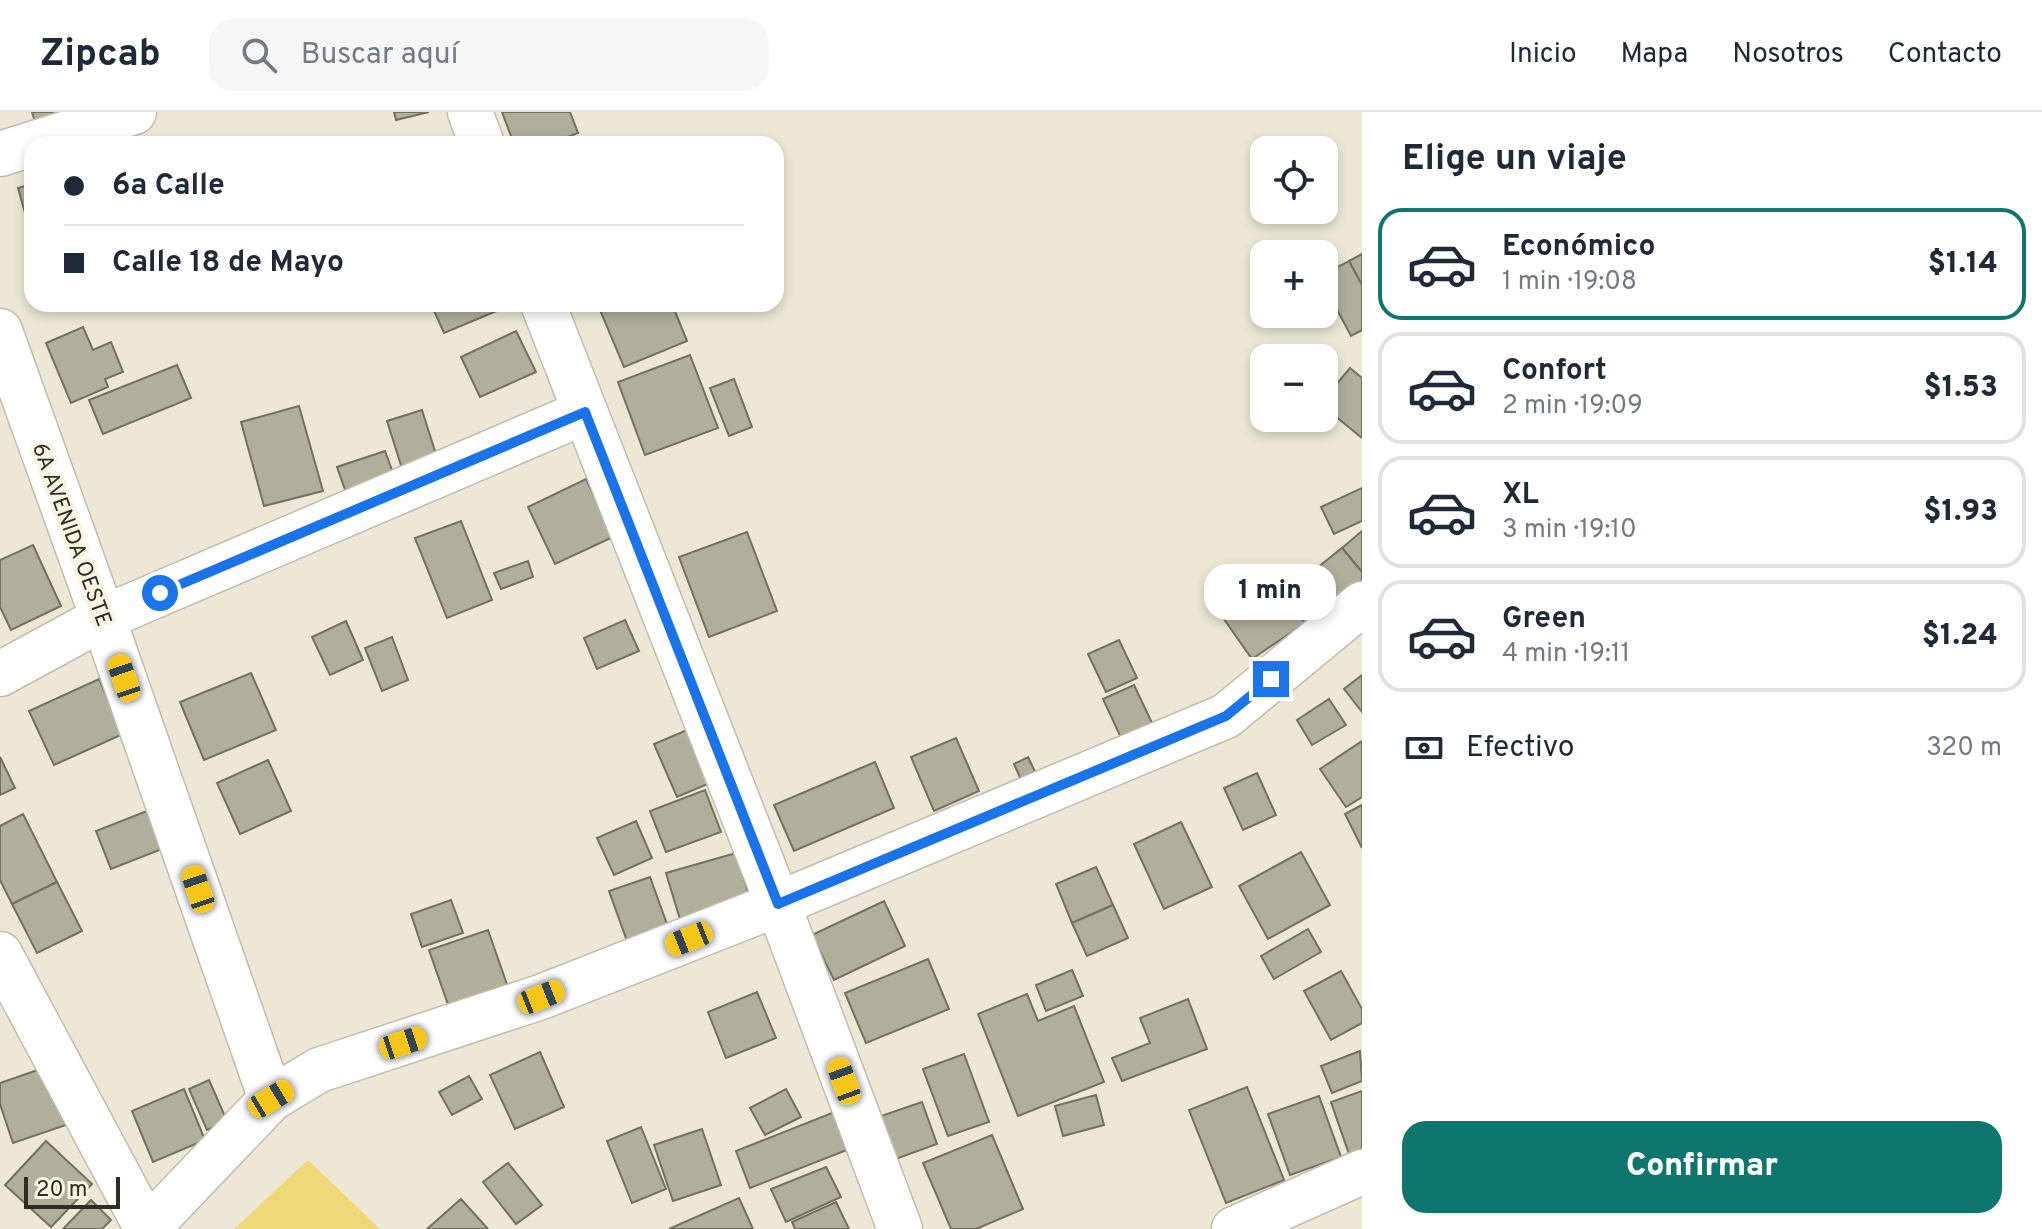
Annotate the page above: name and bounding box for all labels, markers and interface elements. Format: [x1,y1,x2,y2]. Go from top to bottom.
search box [209,19,769,91]
text: Zipcab [40,31,161,80]
icon: search [237,33,281,77]
text: Buscar aquí [301,37,458,74]
text: Inicio [1509,37,1577,73]
text: Mapa [1621,37,1688,73]
text: Nosotros [1732,37,1844,73]
text: Contacto [1888,37,2002,73]
map controls [1250,136,1338,432]
button: locate [1250,136,1338,224]
text: Elige un viaje [1402,137,1627,183]
text: 6a Calle [112,168,225,205]
icon: car [1406,228,1478,300]
text: Económico [1502,229,1655,266]
button: + [1250,240,1338,328]
text: Calle 18 de Mayo [112,245,344,282]
text: $1.14 [1928,246,1998,283]
text: 1 min · 19:08 [1502,266,1637,299]
button: − [1250,344,1338,432]
icon: car [1406,352,1478,424]
text: Confort [1502,353,1607,390]
text: $1.53 [1924,370,1998,407]
text: 2 min · 19:09 [1502,390,1643,423]
street label: 6A AVENIDA OESTE [25,439,116,630]
icon: car [1406,476,1478,548]
text: XL [1502,477,1539,514]
text: $1.93 [1923,494,1998,531]
text: 3 min · 19:10 [1502,514,1637,547]
callout: 1 min [1205,563,1337,619]
route start [142,575,178,611]
text: 1 min [1238,575,1302,608]
icon: car [1406,600,1478,672]
text: Green [1502,601,1586,638]
text: $1.24 [1922,618,1998,655]
text: 4 min · 19:11 [1502,638,1630,671]
car [105,651,143,705]
route end [1253,661,1289,697]
icon: cash [1402,726,1446,770]
text: Efectivo [1466,730,1575,767]
text: 320 m [1926,732,2002,765]
car [179,862,217,916]
car [662,919,716,959]
car [514,977,568,1017]
car [376,1024,430,1062]
car [825,1054,863,1108]
car [244,1076,298,1122]
button: Confirmar [1402,1121,2002,1213]
scale bar [24,1173,120,1209]
text: 20 m [36,1177,87,1204]

